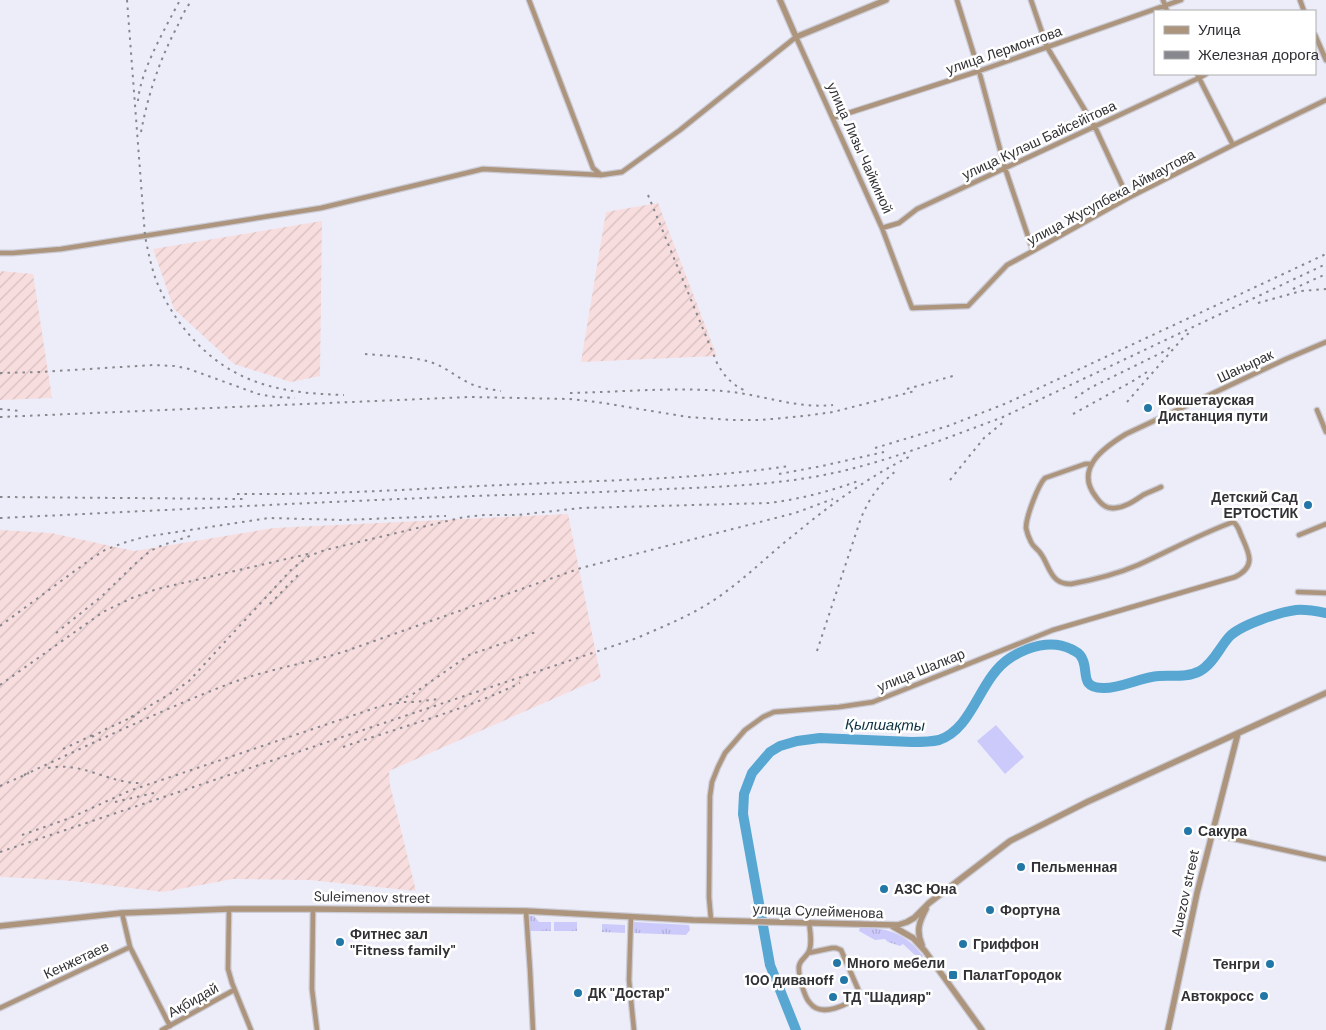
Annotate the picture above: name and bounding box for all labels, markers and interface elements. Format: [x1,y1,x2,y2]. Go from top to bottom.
legend [1154,10,1316,75]
text: Улица [1198,20,1241,40]
street label: улица Лермонтова [944,22,1064,78]
text: Железная дорога [1198,45,1320,65]
street label: улица Лизы Чайкиной [823,80,897,216]
street label: улица Күләш Байсейітова [959,96,1119,184]
street label: улица Жусупбека Аймаутова [1024,145,1198,249]
street label: Шанырак [1214,345,1277,387]
place label: Кокшетауская Дистанция пути [1158,391,1268,425]
marker: Кокшетауская Дистанция пути [1142,402,1154,414]
place label: Детский Сад ЕРТОСТИК [1211,488,1298,522]
marker: Детский Сад ЕРТОСТИК [1302,499,1314,511]
street label: улица Шалкар [875,644,968,696]
water label: Қылшақты [845,714,925,736]
place label: Сакура [1198,822,1247,840]
marker: Сакура [1182,825,1194,837]
street label: Auezov street [1167,848,1203,938]
place label: Пельменная [1031,858,1117,876]
marker: Пельменная [1015,861,1027,873]
place label: АЗС Юна [894,880,957,898]
marker: АЗС Юна [878,883,890,895]
street label: Suleimenov street [314,887,430,907]
street label: улица Сулейменова [752,900,884,922]
place label: Фортуна [1000,901,1060,919]
marker: Фортуна [984,904,996,916]
place label: Фитнес зал "Fitness family" [350,925,456,959]
place label: Гриффон [973,935,1039,953]
marker: Фитнес зал "Fitness family" [334,936,346,948]
street label: Кенжетаев [41,937,111,983]
marker: Гриффон [957,938,969,950]
place label: Много мебели [847,954,945,972]
place label: Тенгри [1213,955,1260,973]
marker: Много мебели [831,957,843,969]
marker: Тенгри [1264,958,1276,970]
place label: ПалатГородок [963,966,1063,984]
marker: ПалатГородок [947,969,959,981]
place label: 100 диваноff [745,971,834,989]
marker: 100 диваноff [838,974,850,986]
street label: Ақбидай [165,979,221,1021]
place label: ДК "Достар" [588,984,670,1002]
marker: ДК "Достар" [572,987,584,999]
place label: Автокросс [1181,987,1254,1005]
place label: ТД "Шадияр" [843,988,931,1006]
marker: Автокросс [1258,990,1270,1002]
marker: ТД "Шадияр" [827,991,839,1003]

